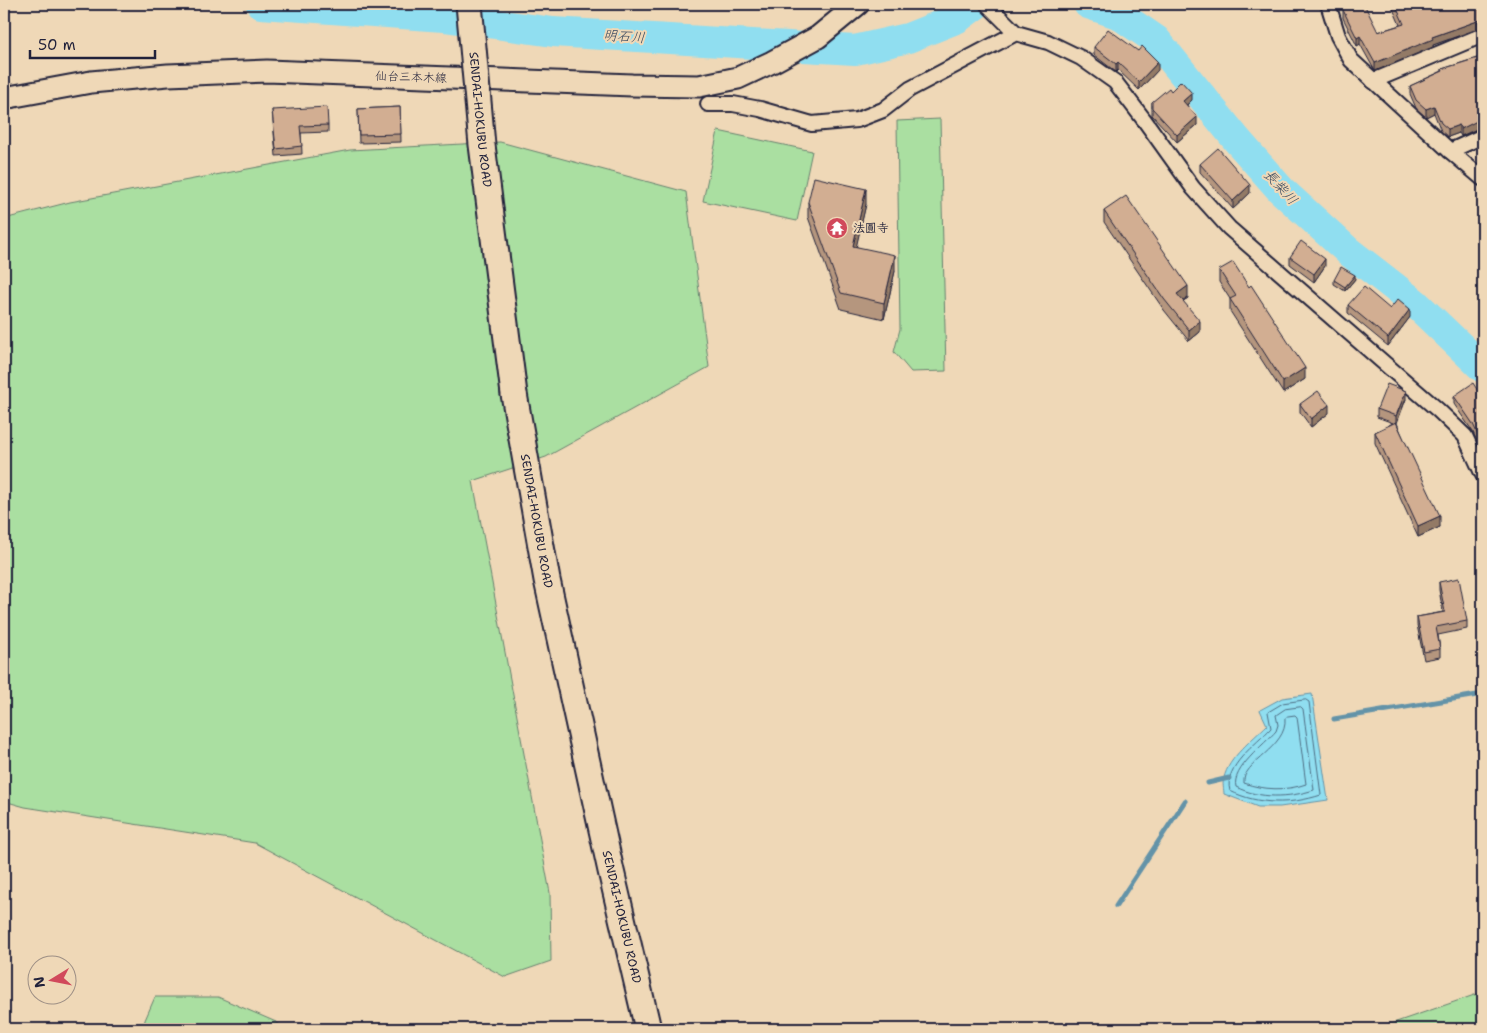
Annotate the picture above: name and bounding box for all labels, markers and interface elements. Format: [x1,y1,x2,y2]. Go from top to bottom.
water label: 明石川 [602,26,646,46]
scale bar [30,28,155,60]
text: 50 m [38,35,76,55]
street label: SENDAI-HOKUBU ROAD [465,51,495,188]
street label: 仙台三本木線 [375,68,447,86]
water label: 長柴川 [1260,166,1302,208]
temple icon: 法圓寺 [825,216,849,240]
place label: 法圓寺 [853,220,889,236]
street label: SENDAI-HOKUBU ROAD [517,453,557,590]
street label: SENDAI-HOKUBU ROAD [599,849,645,985]
north arrow [28,956,78,1006]
text: N [29,975,49,989]

